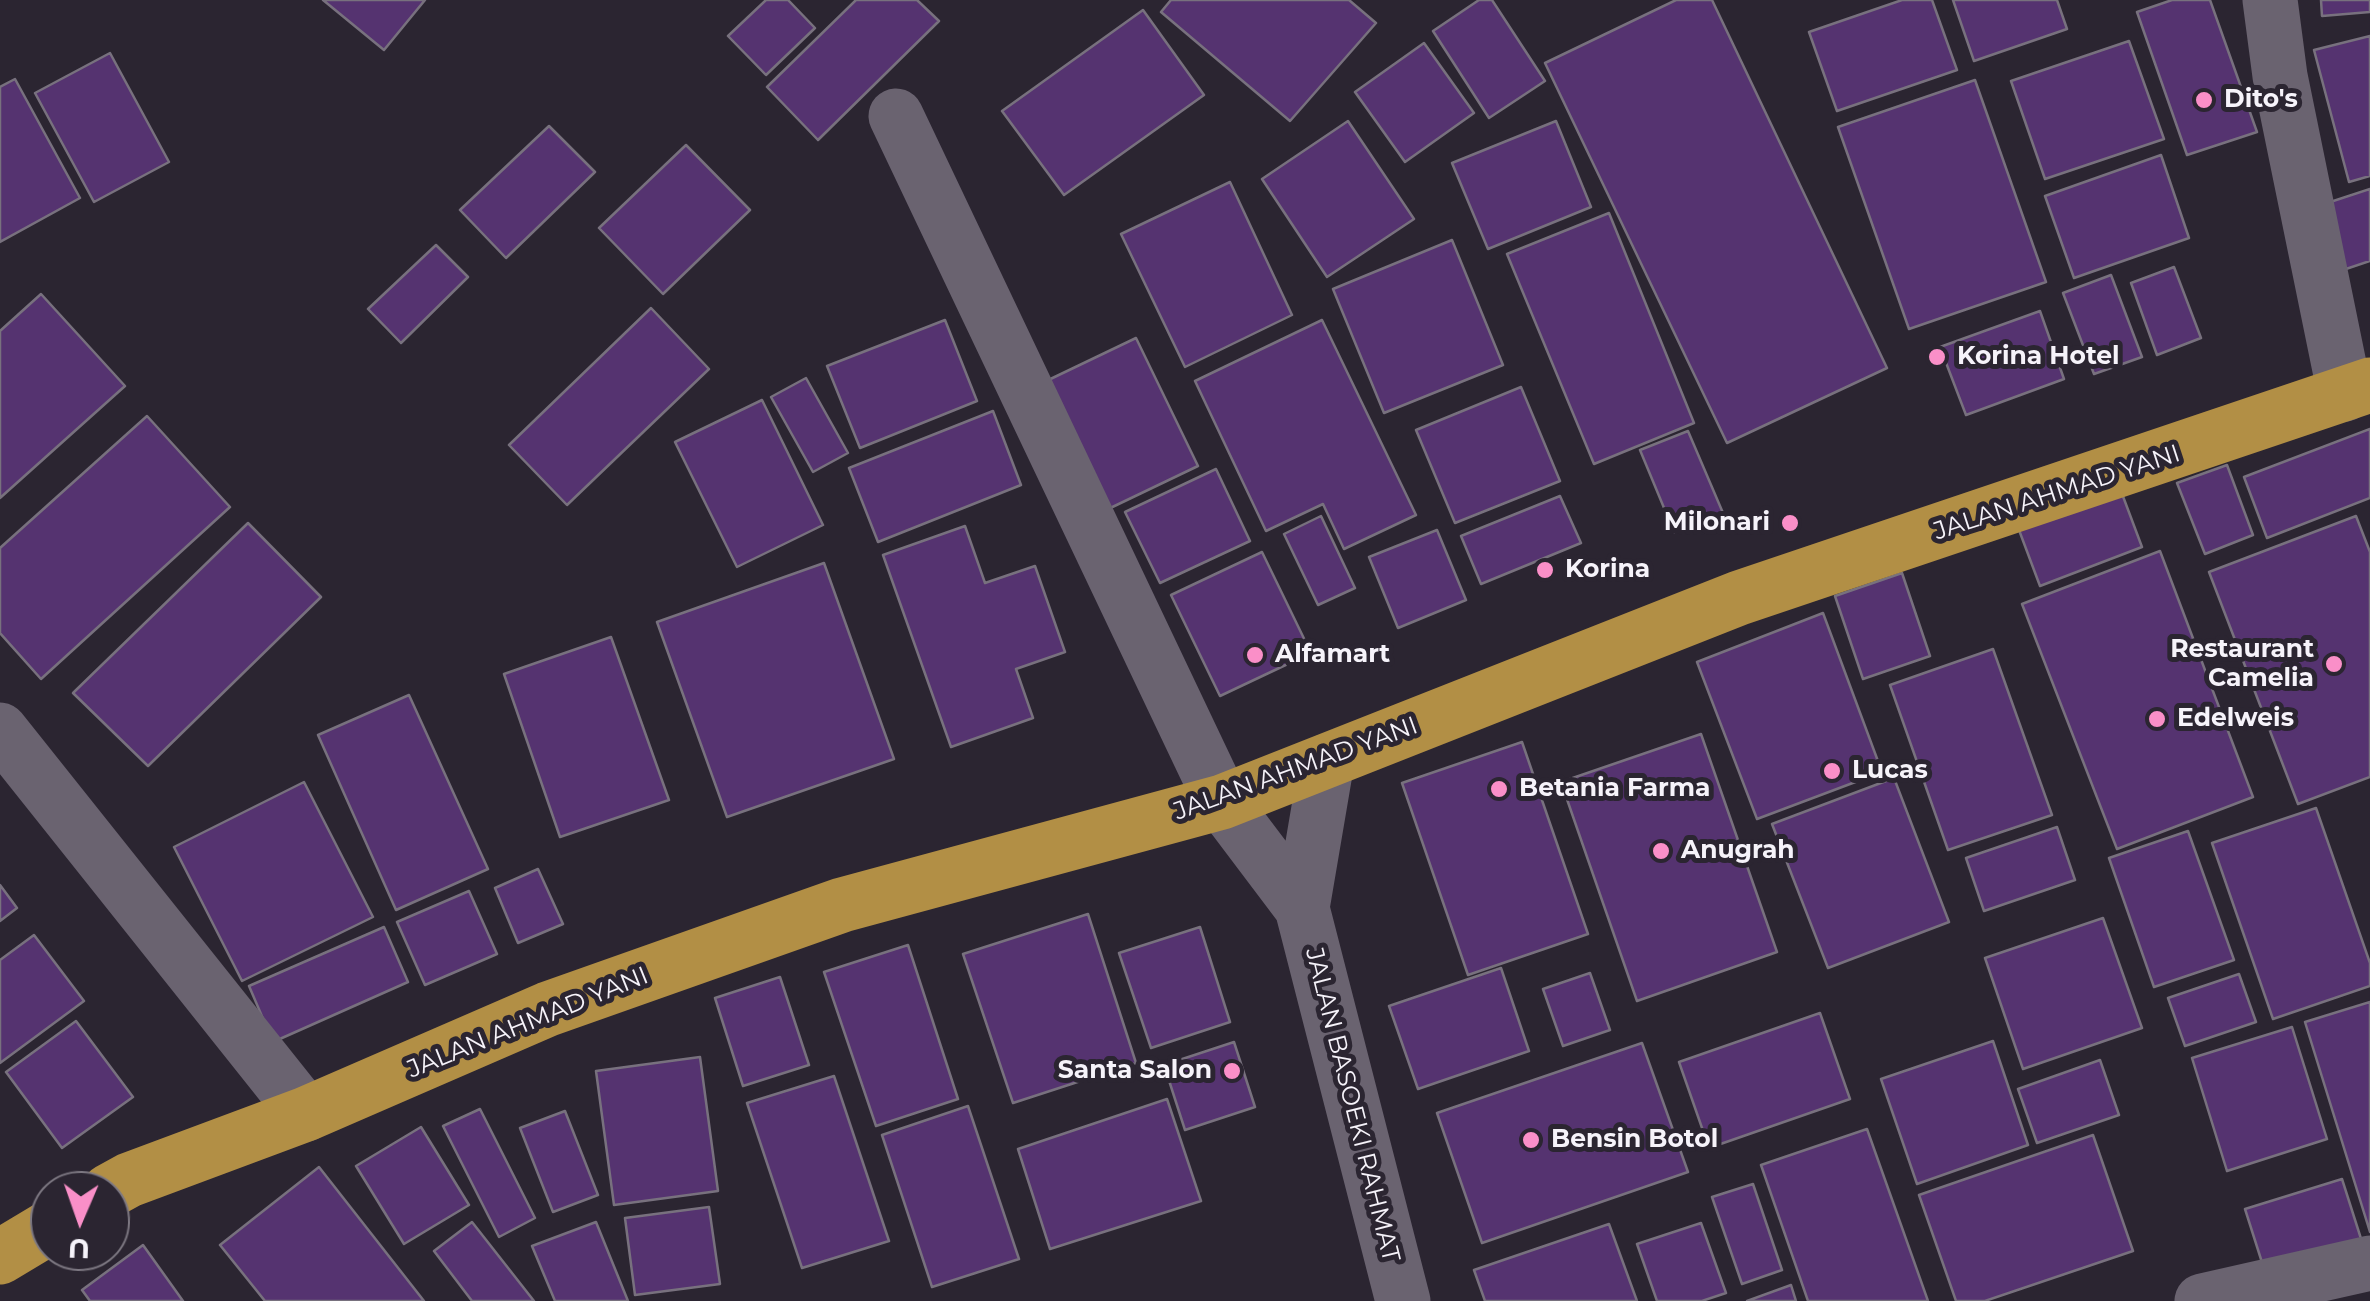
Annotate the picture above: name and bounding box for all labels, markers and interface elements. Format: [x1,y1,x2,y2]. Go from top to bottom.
place label: Dito's [2224,85,2298,115]
marker: Dito's [2193,89,2215,111]
place label: Korina Hotel [1957,342,2120,372]
marker: Korina Hotel [1926,346,1948,368]
street label: JALAN AHMAD YANI [1930,439,2184,547]
place label: Milonari [1664,508,1770,538]
marker: Milonari [1779,512,1801,534]
place label: Korina [1565,555,1650,585]
marker: Korina [1534,559,1556,581]
place label: Restaurant Camelia [2170,635,2314,694]
place label: Alfamart [1275,640,1390,670]
marker: Alfamart [1244,644,1266,666]
marker: Restaurant Camelia [2323,653,2345,675]
place label: Edelweis [2177,704,2294,734]
marker: Edelweis [2146,708,2168,730]
street label: JALAN AHMAD YANI [1170,711,1422,827]
place label: Lucas [1852,756,1928,786]
marker: Lucas [1821,760,1843,782]
place label: Betania Farma [1519,774,1710,804]
marker: Betania Farma [1488,778,1510,800]
place label: Anugrah [1681,836,1795,866]
marker: Anugrah [1650,840,1672,862]
street label: JALAN BASOEKI RAHMAT [1298,945,1406,1265]
street label: JALAN AHMAD YANI [403,961,653,1085]
place label: Santa Salon [1058,1056,1212,1086]
marker: Santa Salon [1221,1060,1243,1082]
place label: Bensin Botol [1551,1125,1718,1155]
marker: Bensin Botol [1520,1129,1542,1151]
north arrow [30,1171,130,1271]
text: U [67,1232,91,1266]

